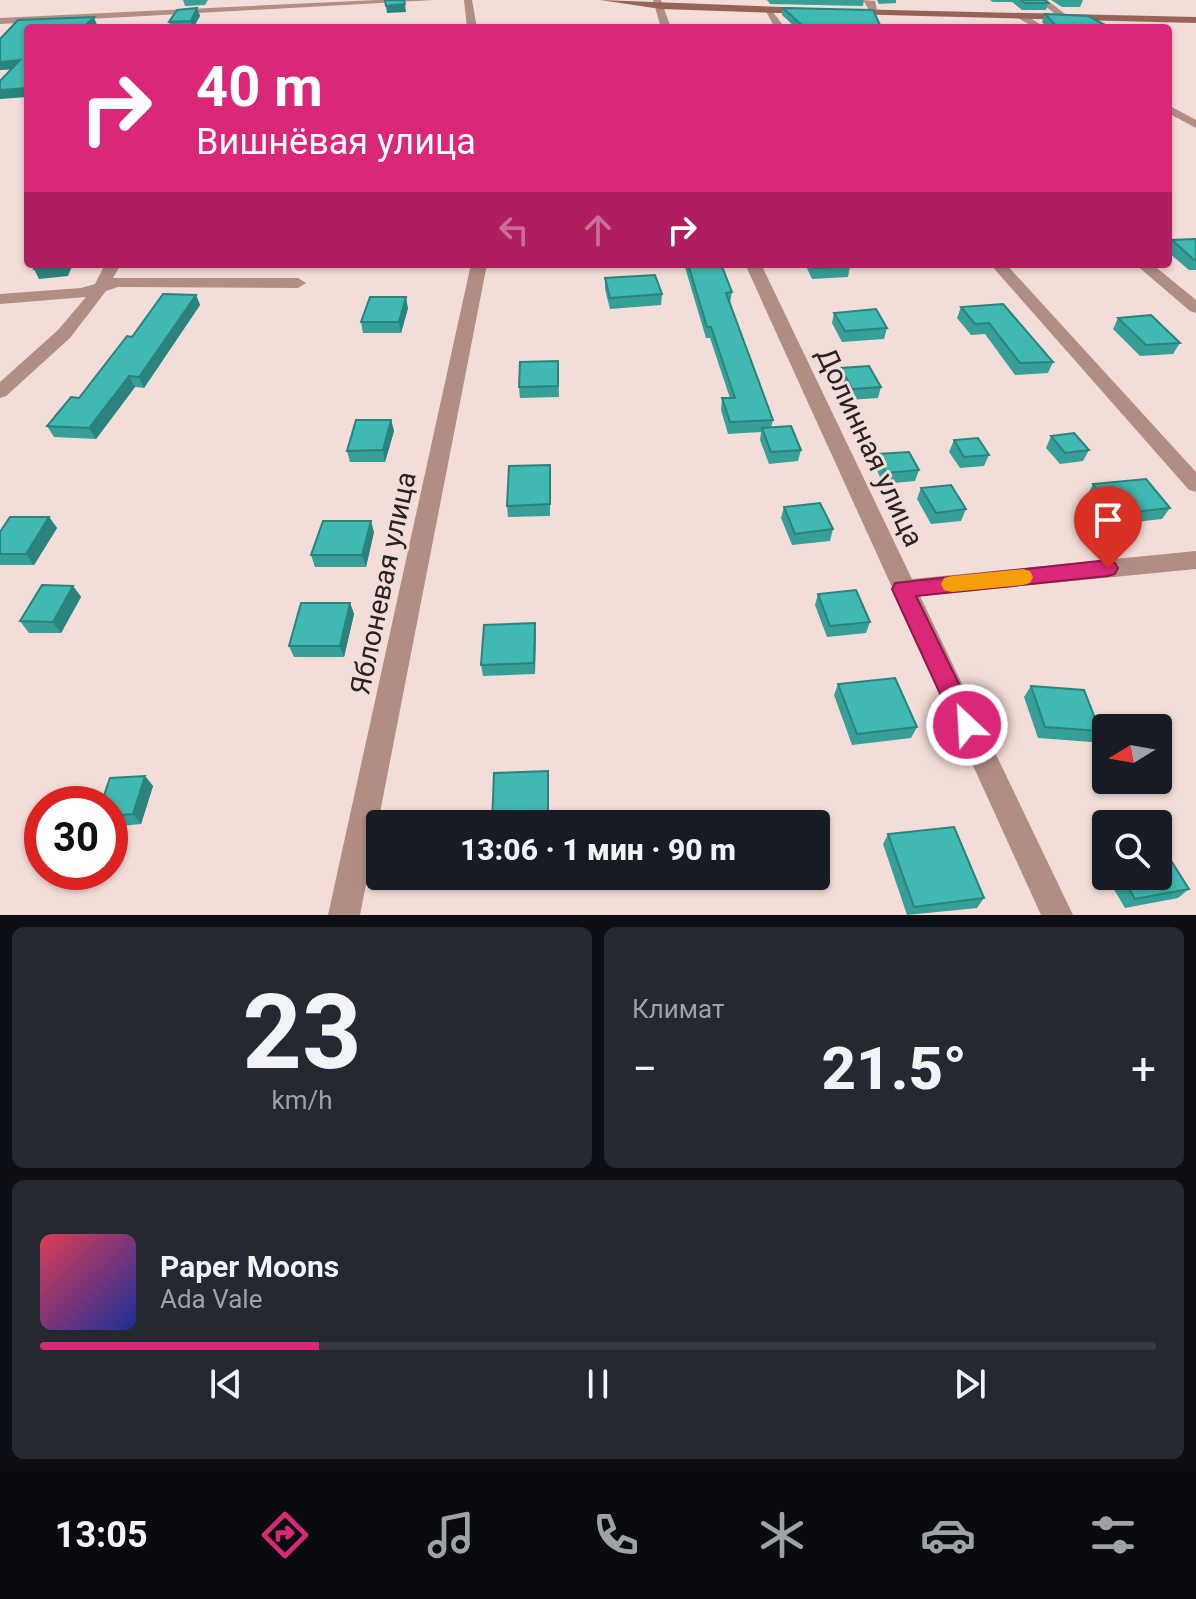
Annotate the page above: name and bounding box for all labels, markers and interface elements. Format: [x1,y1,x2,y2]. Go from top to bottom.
text: 40 m [196,54,323,120]
icon: right [64,56,168,160]
text: Вишнёвая улица [196,121,476,163]
icon: left [492,208,536,252]
icon: ahead [576,208,620,252]
icon: right [660,208,704,252]
street label: Долинная улица [809,342,931,552]
street label: Яблоневая улица [343,469,423,697]
pin [1074,486,1142,568]
icon: arrive [1086,498,1130,542]
position arrow [925,683,1009,767]
north arrow [1092,714,1172,794]
map controls [1092,714,1172,890]
speed limit sign: 30 [24,786,128,890]
button: search [1092,810,1172,890]
text: 13:06 · 1 мин · 90 m [460,832,736,867]
text: 23 [242,972,362,1093]
text: Климат [632,994,724,1024]
text: 21.5° [822,1033,967,1104]
text: − [632,1043,657,1095]
text: + [1131,1043,1156,1095]
text: km/h [271,1085,333,1115]
text: Paper Moons [160,1249,339,1284]
text: Ada Vale [160,1284,262,1314]
icon: previous [204,1362,248,1406]
icon: pause [576,1362,620,1406]
icon: next [948,1362,992,1406]
icon: directions [257,1507,313,1563]
icon: music [423,1507,479,1563]
icon: phone [588,1507,644,1563]
icon: climate [754,1507,810,1563]
icon: car [920,1507,976,1563]
icon: filters [1085,1507,1141,1563]
text: 13:05 [55,1514,148,1556]

